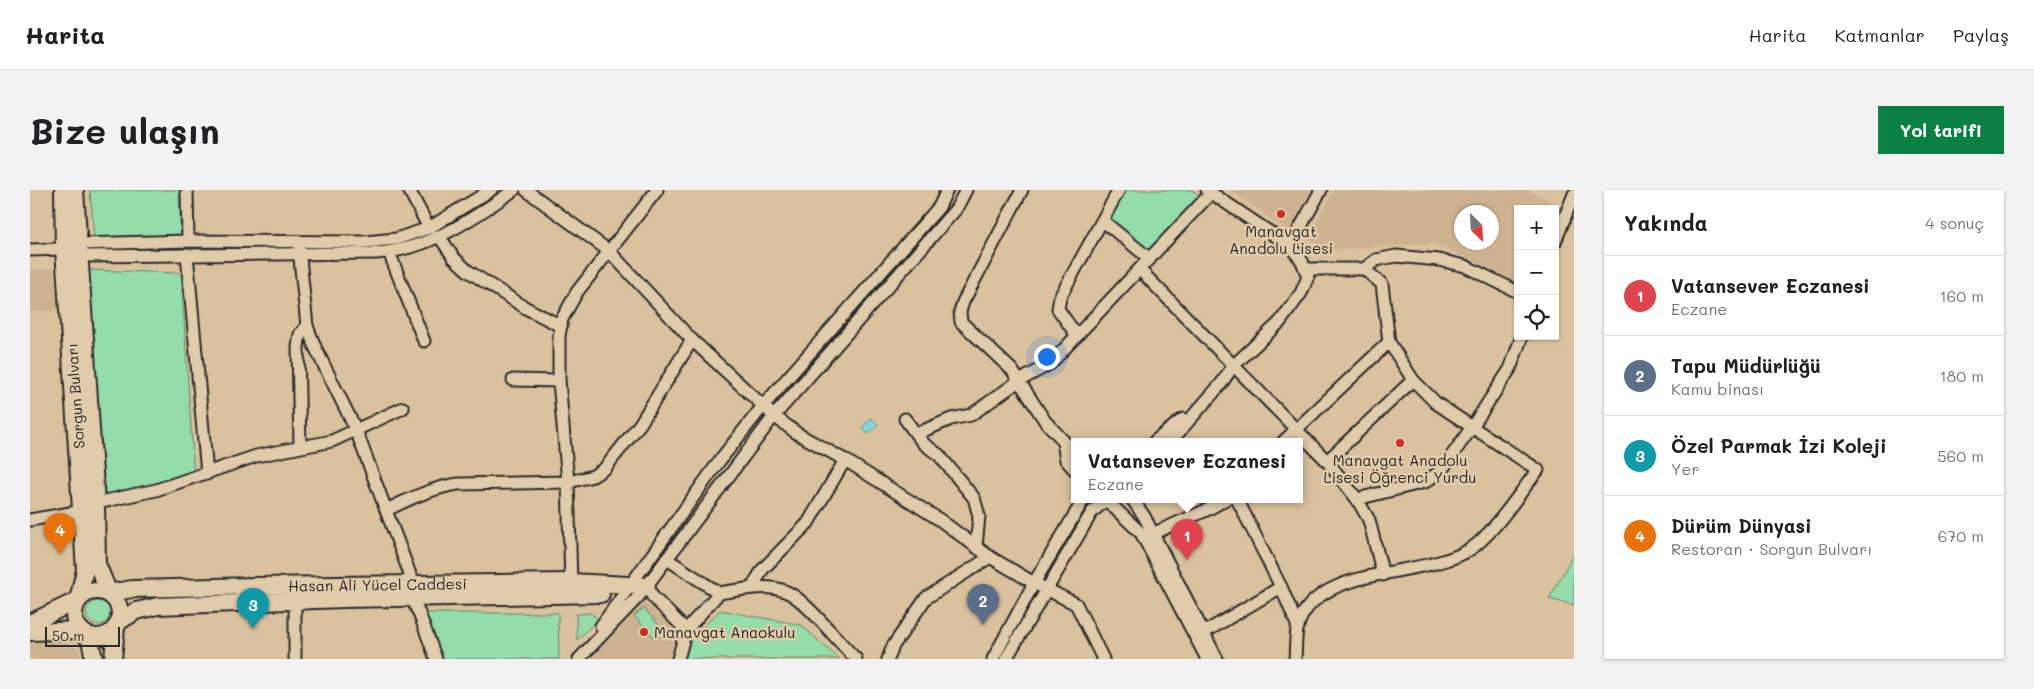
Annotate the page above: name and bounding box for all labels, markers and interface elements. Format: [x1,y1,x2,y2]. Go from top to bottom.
text: Harita [25,19,105,50]
text: Harita [1749,23,1807,47]
text: Katmanlar [1835,23,1925,47]
text: Paylaş [1953,23,2009,47]
button: Yol tarifi [1878,106,2004,154]
text: Bize ulaşın [30,107,220,153]
north arrow [1454,205,1499,250]
map controls [1514,205,1559,340]
button: + [1514,205,1559,250]
marker: Manavgat Anadolu Lisesi [1275,208,1287,220]
text: Yakında [1624,209,1708,236]
text: 4 sonuç [1925,212,1984,233]
place label: Manavgat Anadolu Lisesi [1229,221,1333,258]
button: − [1514,250,1559,295]
text: Vatansever Eczanesi [1671,273,1870,298]
text: 1 [1636,285,1644,306]
text: 160 m [1939,285,1984,306]
button: locate [1514,295,1559,340]
text: Eczane [1671,298,1727,319]
street label: Sorgun Bulvarı [61,343,89,449]
your location [1034,344,1060,370]
text: Tapu Müdürlüğü [1671,353,1821,378]
text: 2 [1636,365,1644,386]
text: 180 m [1939,365,1984,386]
text: Kamu binası [1671,378,1764,399]
text: Özel Parmak İzi Koleji [1671,433,1887,458]
marker: Manavgat Anadolu Lisesi Öğrenci Yurdu [1394,437,1406,449]
popup [1071,438,1303,503]
text: 3 [1635,445,1645,466]
text: 560 m [1937,445,1984,466]
text: Vatansever Eczanesi [1088,448,1286,473]
place label: Manavgat Anadolu Lisesi Öğrenci Yurdu [1324,450,1476,487]
text: Yer [1671,458,1699,479]
text: Eczane [1088,473,1144,494]
pin: 4 [44,513,76,554]
text: Dürüm Dünyasi [1671,513,1812,538]
pin: 1 [1171,519,1203,560]
text: 4 [1635,525,1645,546]
text: 670 m [1938,525,1984,546]
text: Restoran · Sorgun Bulvarı [1671,538,1872,559]
street label: Hasan Ali Yücel Caddesi [288,573,467,596]
pin: 2 [967,584,999,625]
pin: 3 [237,588,269,629]
place label: Manavgat Anaokulu [654,622,795,642]
scale bar [45,624,120,647]
text: 50 m [52,626,84,645]
marker: Manavgat Anaokulu [638,626,650,638]

